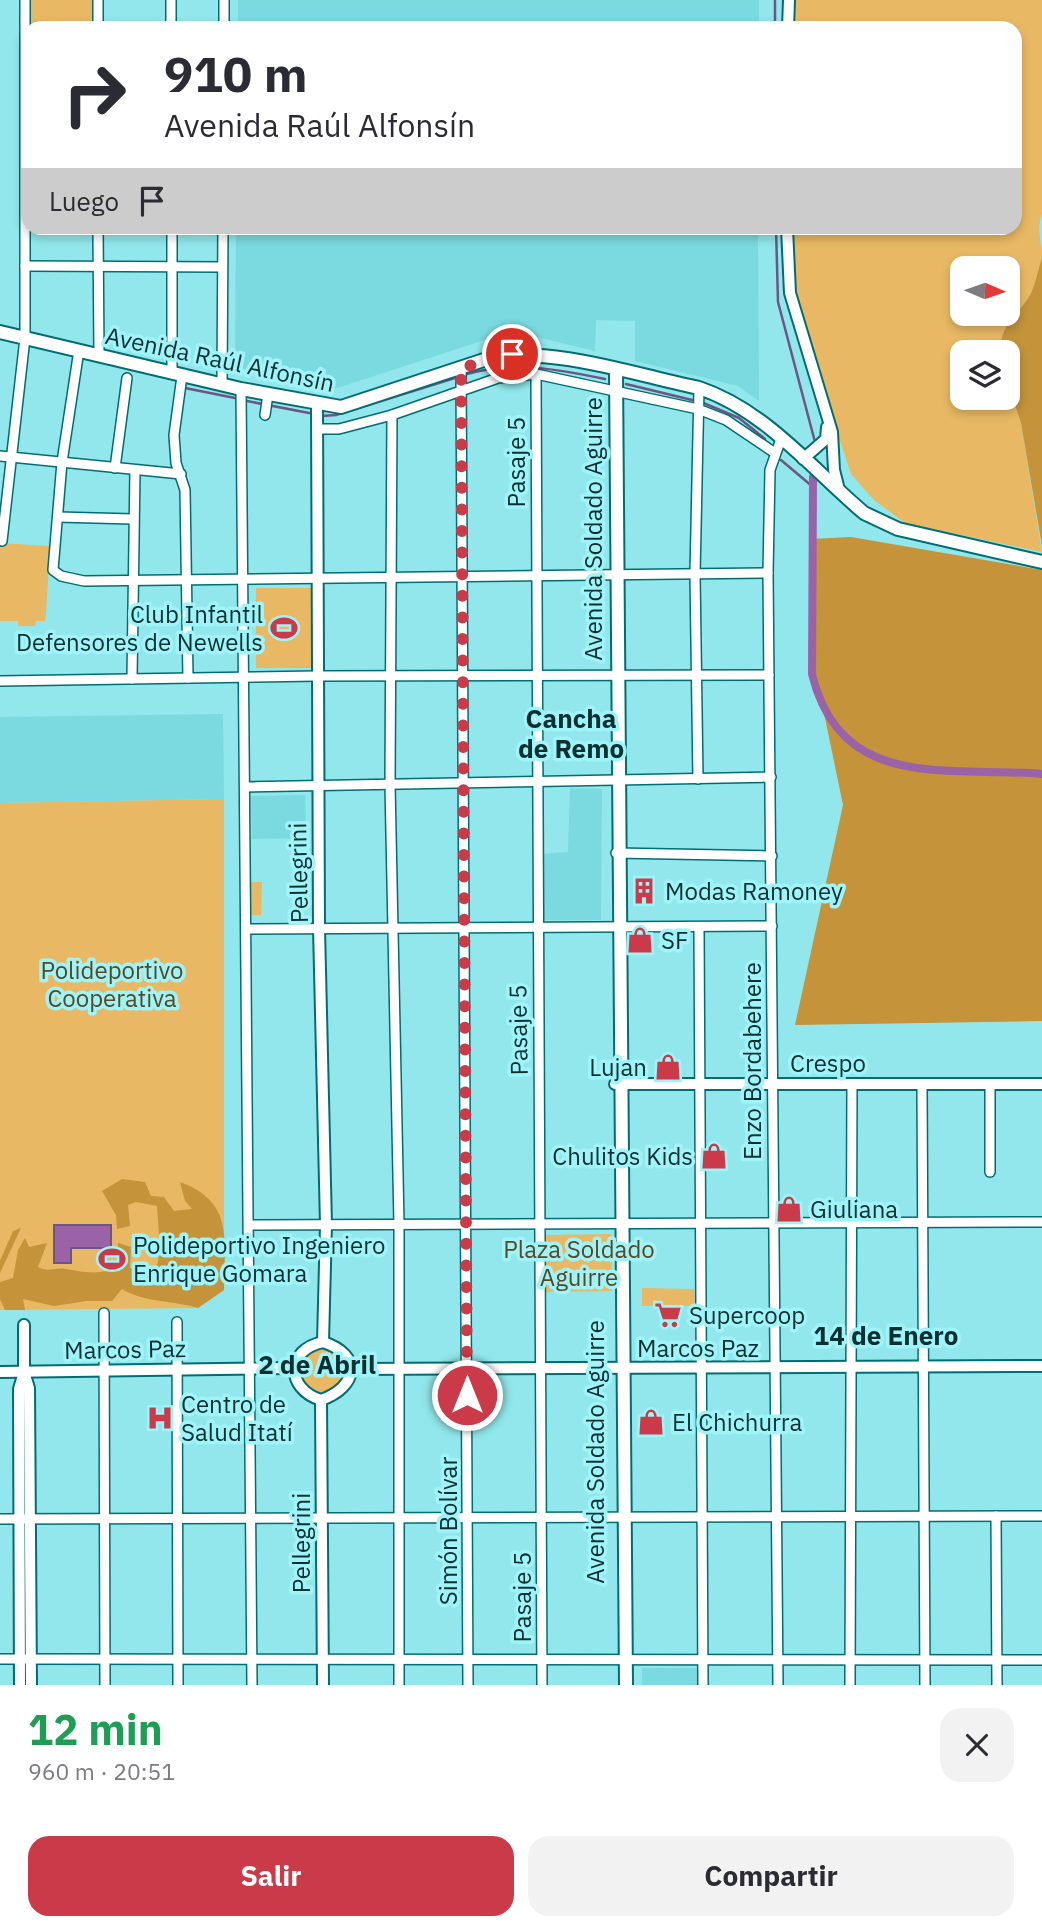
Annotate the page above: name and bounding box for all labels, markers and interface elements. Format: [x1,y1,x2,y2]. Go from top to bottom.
text: 910 m [164,42,308,105]
icon: right [49,49,140,140]
text: Avenida Raúl Alfonsín [164,104,475,146]
icon: arrive [133,182,171,220]
text: Luego [49,184,119,218]
north arrow [950,256,1020,326]
map controls [950,256,1020,410]
street label: Avenida Raúl Alfonsín [102,319,338,399]
pin [482,324,542,384]
icon: arrive [493,335,531,373]
button: layers [950,340,1020,410]
street label: Avenida Soldado Aguirre [577,397,609,661]
street label: Pasaje 5 [500,417,532,507]
place label: Club Infantil Defensores de Newells [16,598,263,658]
sports icon: Club Infantil Defensores de Newells [269,613,299,643]
district label: Cancha de Remo [518,701,624,765]
street label: Pellegrini [281,822,315,924]
place label: Modas Ramoney [665,875,843,907]
building icon: Modas Ramoney [629,876,659,906]
place label: SF [661,924,688,956]
shop icon: SF [625,925,655,955]
park label: Polideportivo Cooperativa [41,954,183,1014]
street label: Enzo Bordabehere [736,962,768,1160]
street label: Pasaje 5 [501,984,535,1076]
street label: Crespo [790,1047,866,1079]
place label: Lujan [589,1051,647,1083]
shop icon: Lujan [653,1052,683,1082]
place label: Chulitos Kids [552,1140,693,1172]
shop icon: Chulitos Kids [699,1141,729,1171]
place label: Giuliana [810,1193,898,1225]
shop icon: Giuliana [774,1194,804,1224]
place label: Polideportivo Ingeniero Enrique Gomara [133,1229,385,1289]
park label: Plaza Soldado Aguirre [503,1233,655,1293]
sports icon: Polideportivo Ingeniero Enrique Gomara [97,1244,127,1274]
place label: Supercoop [689,1299,805,1331]
supermarket icon: Supercoop [653,1300,683,1330]
district label: 14 de Enero [814,1318,958,1352]
street label: Avenida Soldado Aguirre [579,1320,611,1584]
street label: Marcos Paz [64,1332,186,1366]
street label: Marcos Paz [637,1332,759,1364]
district label: 2 de Abril [258,1347,376,1381]
position arrow [430,1358,504,1432]
place label: Centro de Salud Itatí [181,1388,293,1448]
hospital icon: Centro de Salud Itatí [145,1403,175,1433]
place label: El Chichurra [672,1406,803,1438]
shop icon: El Chichurra [636,1407,666,1437]
street label: Simón Bolívar [432,1457,464,1605]
street label: Pellegrini [285,1493,317,1593]
street label: Pasaje 5 [506,1552,538,1642]
text: 12 min [28,1702,163,1757]
button: close [940,1708,1014,1782]
text: 960 m · 20:51 [28,1756,175,1786]
button: Salir [28,1836,514,1916]
button: Compartir [528,1836,1014,1916]

